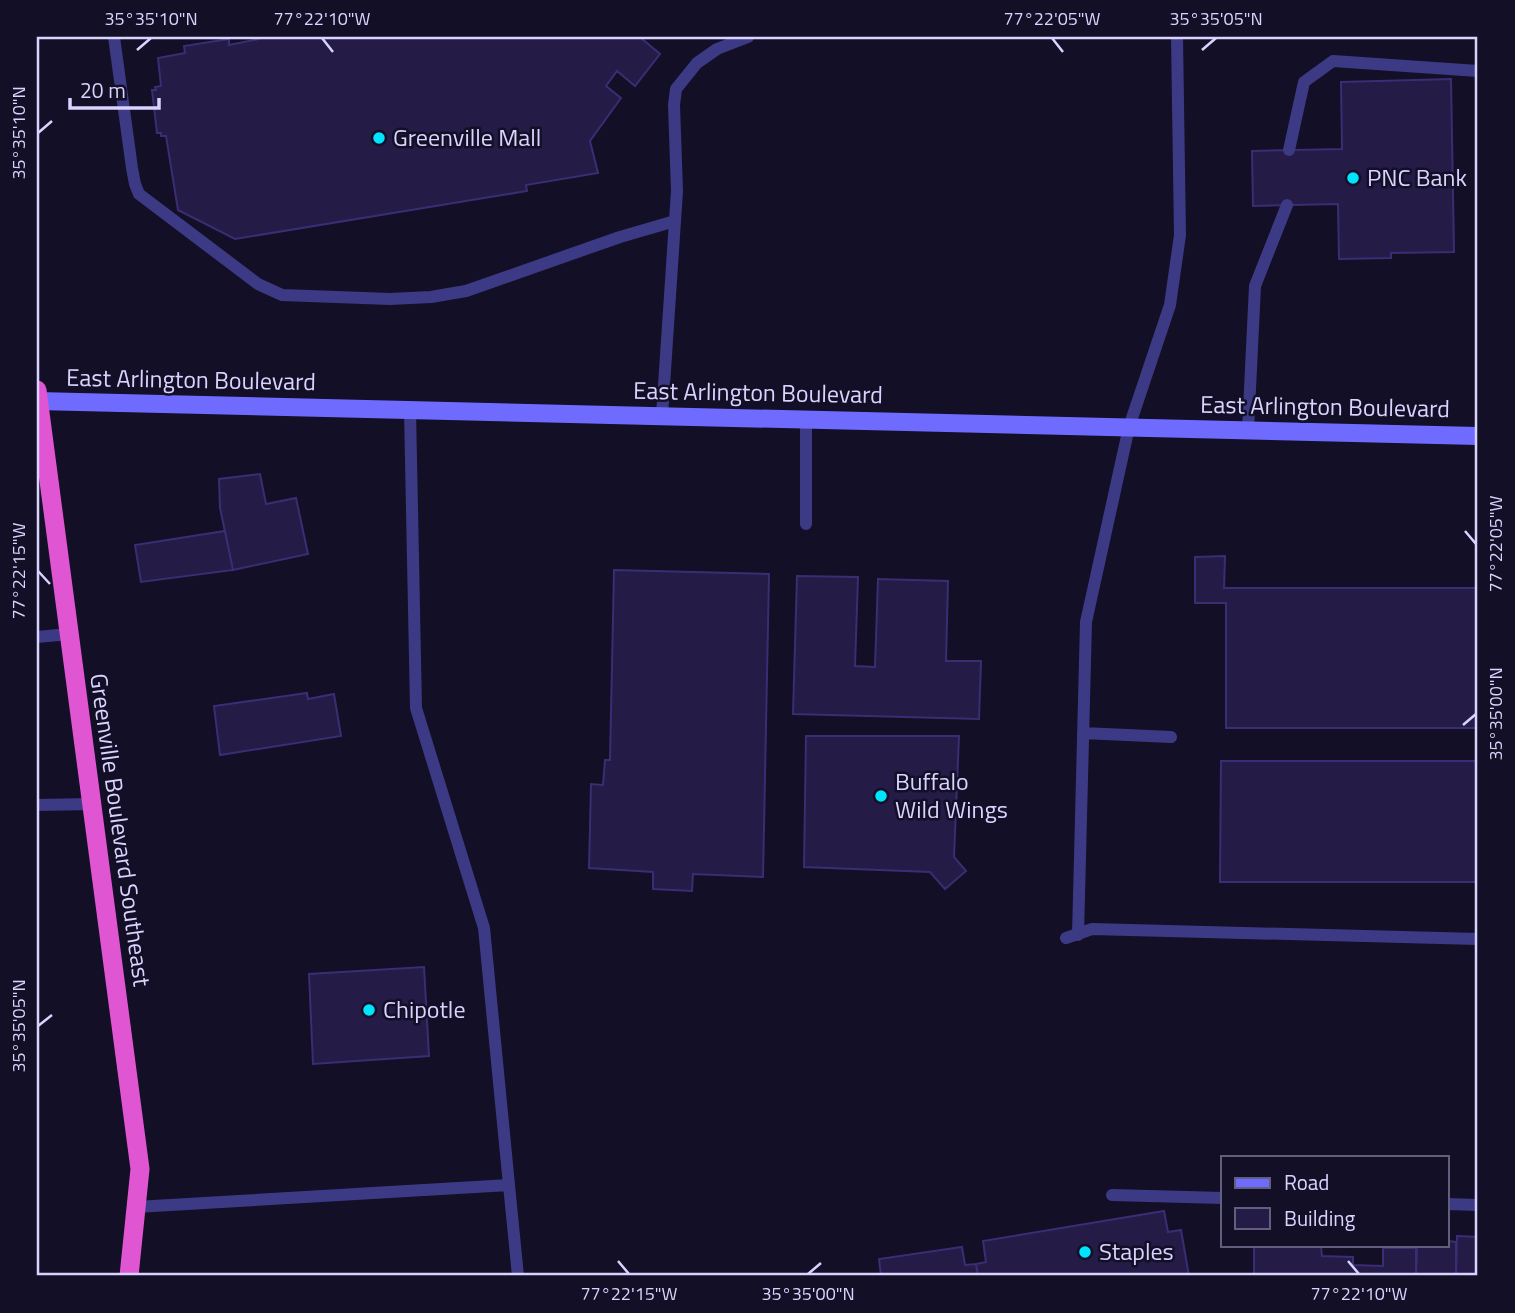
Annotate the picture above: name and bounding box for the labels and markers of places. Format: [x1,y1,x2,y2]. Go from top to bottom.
place label: Greenville Mall [393,119,541,155]
marker: Greenville Mall [371,130,387,146]
place label: PNC Bank [1367,159,1467,195]
marker: PNC Bank [1345,170,1361,186]
place label: Buffalo Wild Wings [895,763,1008,827]
marker: Buffalo Wild Wings [873,788,889,804]
place label: Chipotle [383,991,466,1027]
marker: Chipotle [361,1002,377,1018]
place label: Staples [1099,1233,1174,1269]
marker: Staples [1077,1244,1093,1260]

